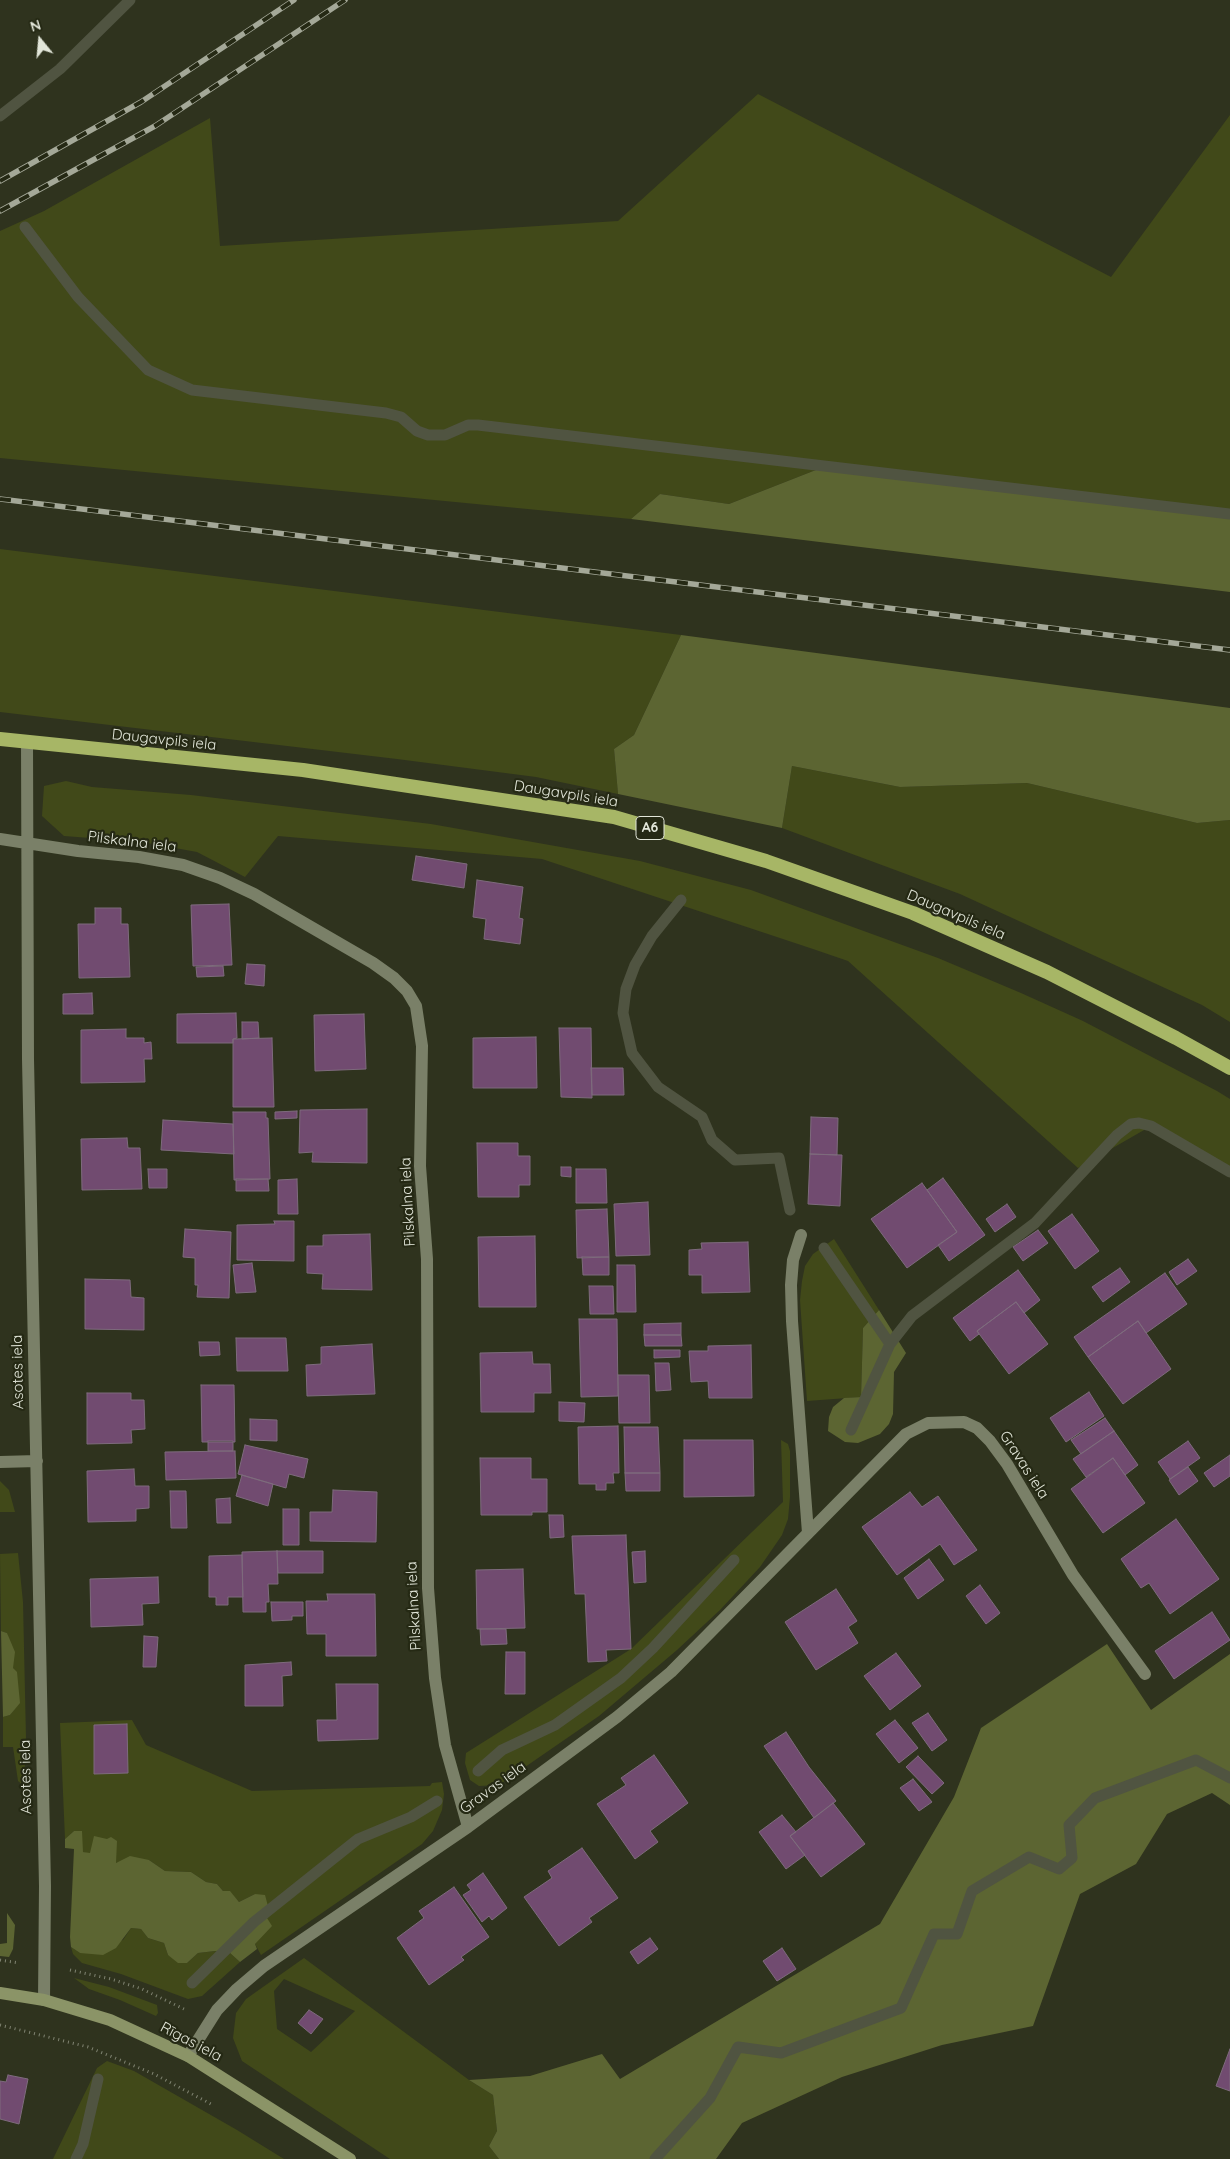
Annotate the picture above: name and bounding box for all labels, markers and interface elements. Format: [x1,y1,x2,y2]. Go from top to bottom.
north arrow [15,15,65,65]
text: N [28,16,43,36]
street label: Daugavpils iela [111,726,217,754]
street label: Daugavpils iela [513,777,619,811]
road number: A6 [636,816,664,840]
street label: Pilskalna iela [87,828,177,856]
street label: Daugavpils iela [904,886,1008,944]
street label: Pilskalna iela [397,1157,419,1247]
street label: Asotes iela [8,1335,28,1409]
street label: Gravas iela [995,1428,1053,1502]
street label: Pilskalna iela [403,1561,425,1651]
street label: Asotes iela [16,1740,36,1814]
street label: Gravas iela [456,1758,530,1818]
street label: Rīgas iela [157,2018,225,2066]

